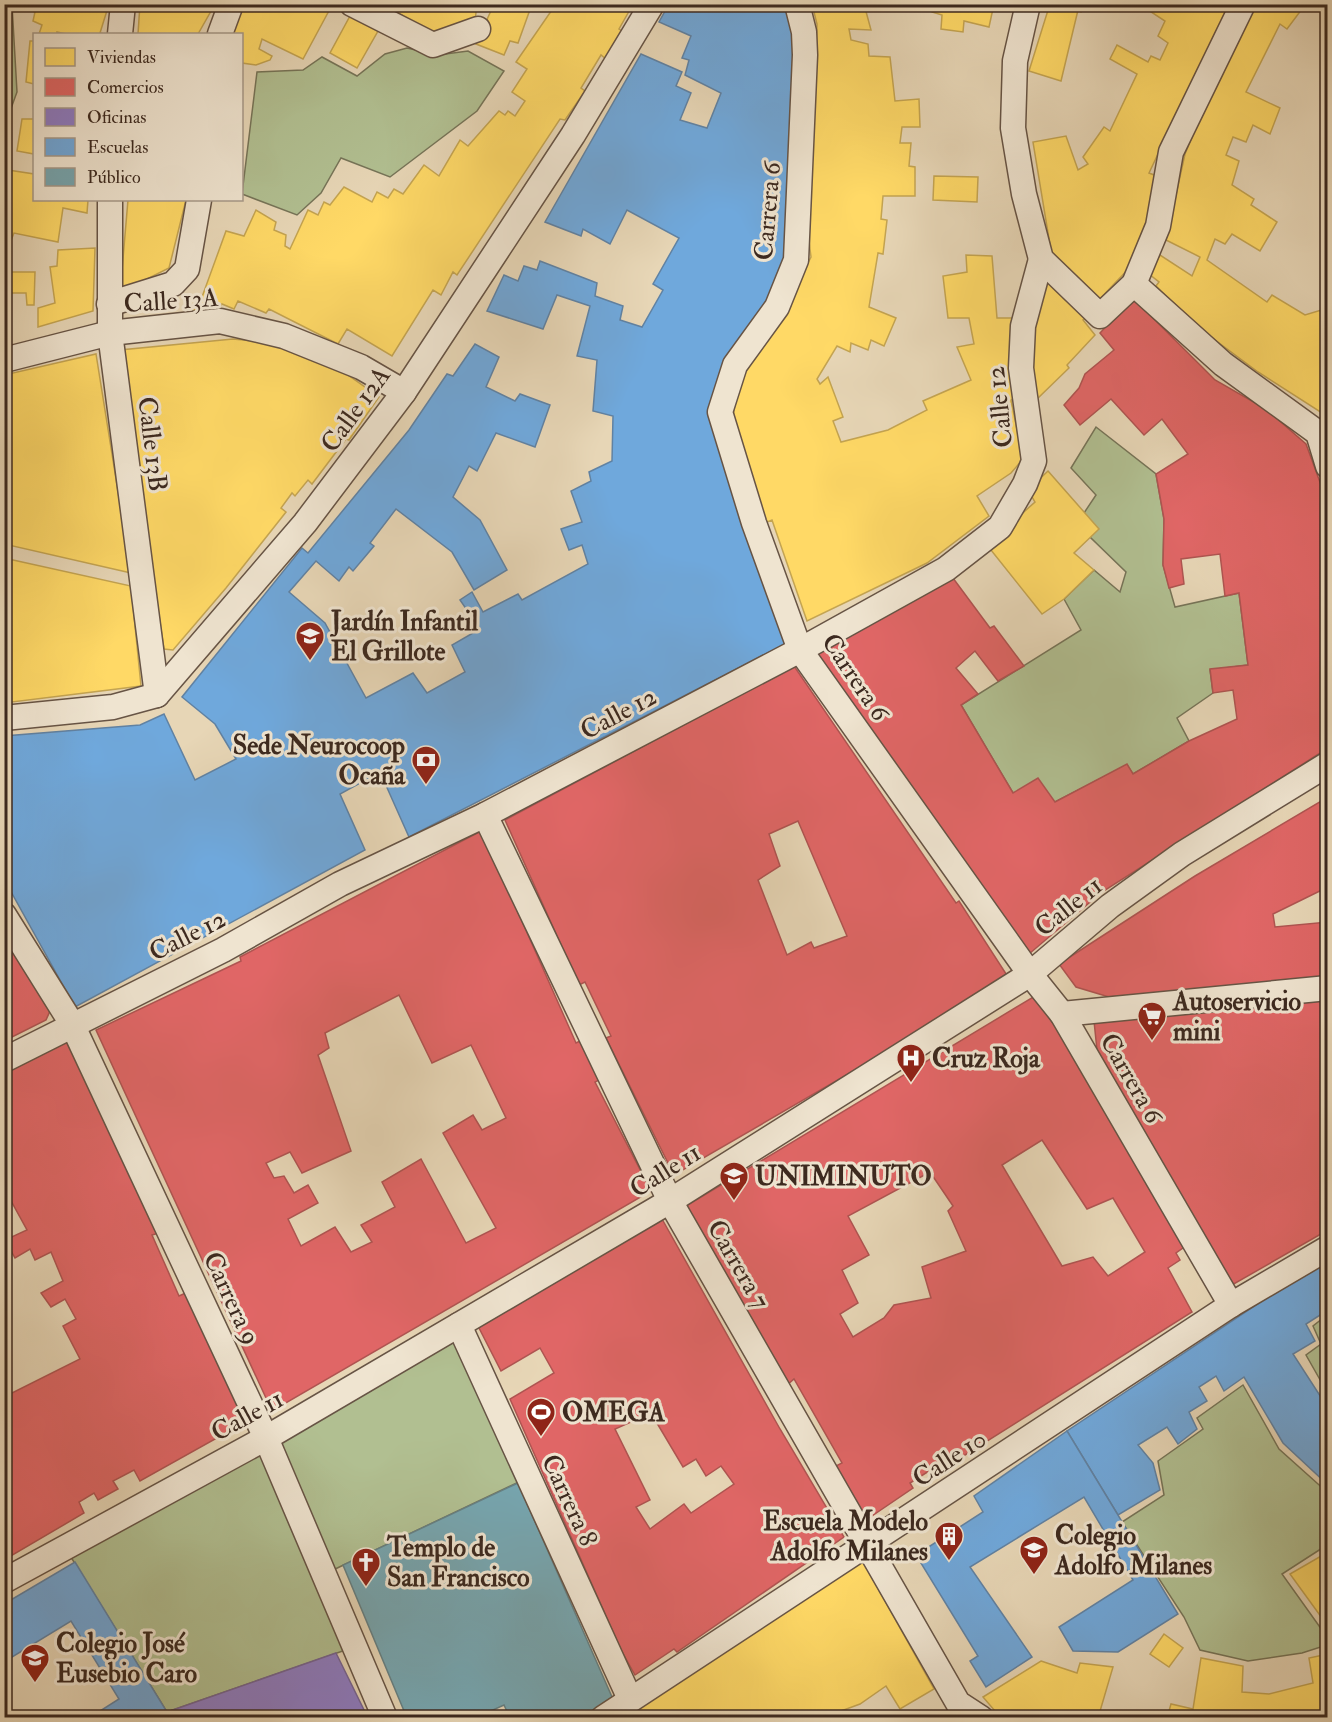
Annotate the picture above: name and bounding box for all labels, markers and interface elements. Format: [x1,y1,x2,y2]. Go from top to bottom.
legend [33,33,243,201]
text: Viviendas [87,46,156,69]
text: Comercios [87,76,164,99]
text: Oficinas [87,106,146,129]
text: Escuelas [87,136,148,159]
street label: Carrera 6 [748,159,788,262]
text: Público [87,166,141,189]
street label: Calle 13A [123,282,220,320]
street label: Calle 12A [314,360,398,459]
street label: Calle 12 [980,365,1020,449]
street label: Calle 13B [130,395,174,493]
place label: Jardín Infantil El Grillote [329,606,478,668]
school or university icon: Jardín Infantil El Grillote [294,620,326,662]
street label: Carrera 6 [814,628,897,729]
street label: Calle 12 [575,681,662,747]
place label: Sede Neurocoop Ocaña [233,730,406,792]
bank icon: Sede Neurocoop Ocaña [410,744,442,786]
street label: Calle 11 [1028,870,1109,944]
street label: Calle 12 [144,903,231,969]
place label: Autoservicio mini [1172,986,1302,1048]
supermarket icon: Autoservicio mini [1136,1000,1168,1042]
street label: Carrera 6 [1093,1028,1171,1131]
hospital icon: Cruz Roja [895,1042,927,1084]
place label: Cruz Roja [932,1043,1041,1075]
street label: Calle 11 [624,1137,707,1205]
school or university icon: UNIMINUTO [718,1160,750,1202]
place label: UNIMINUTO [755,1161,932,1193]
street label: Carrera 7 [700,1214,776,1315]
street label: Carrera 9 [196,1247,267,1350]
street label: Calle 11 [206,1383,289,1449]
sports icon: OMEGA [525,1396,557,1438]
place label: OMEGA [562,1397,666,1429]
street label: Calle 10 [907,1423,993,1494]
street label: Carrera 8 [534,1449,604,1552]
place label: Escuela Modelo Adolfo Milanes [763,1506,928,1568]
building icon: Escuela Modelo Adolfo Milanes [933,1520,965,1562]
place label: Colegio Adolfo Milanes [1054,1520,1212,1582]
place label: Templo de San Francisco [386,1532,530,1594]
school or university icon: Colegio Adolfo Milanes [1018,1534,1050,1576]
church icon: Templo de San Francisco [350,1546,382,1588]
place label: Colegio José Eusebio Caro [56,1628,198,1690]
school or university icon: Colegio José Eusebio Caro [19,1642,51,1684]

